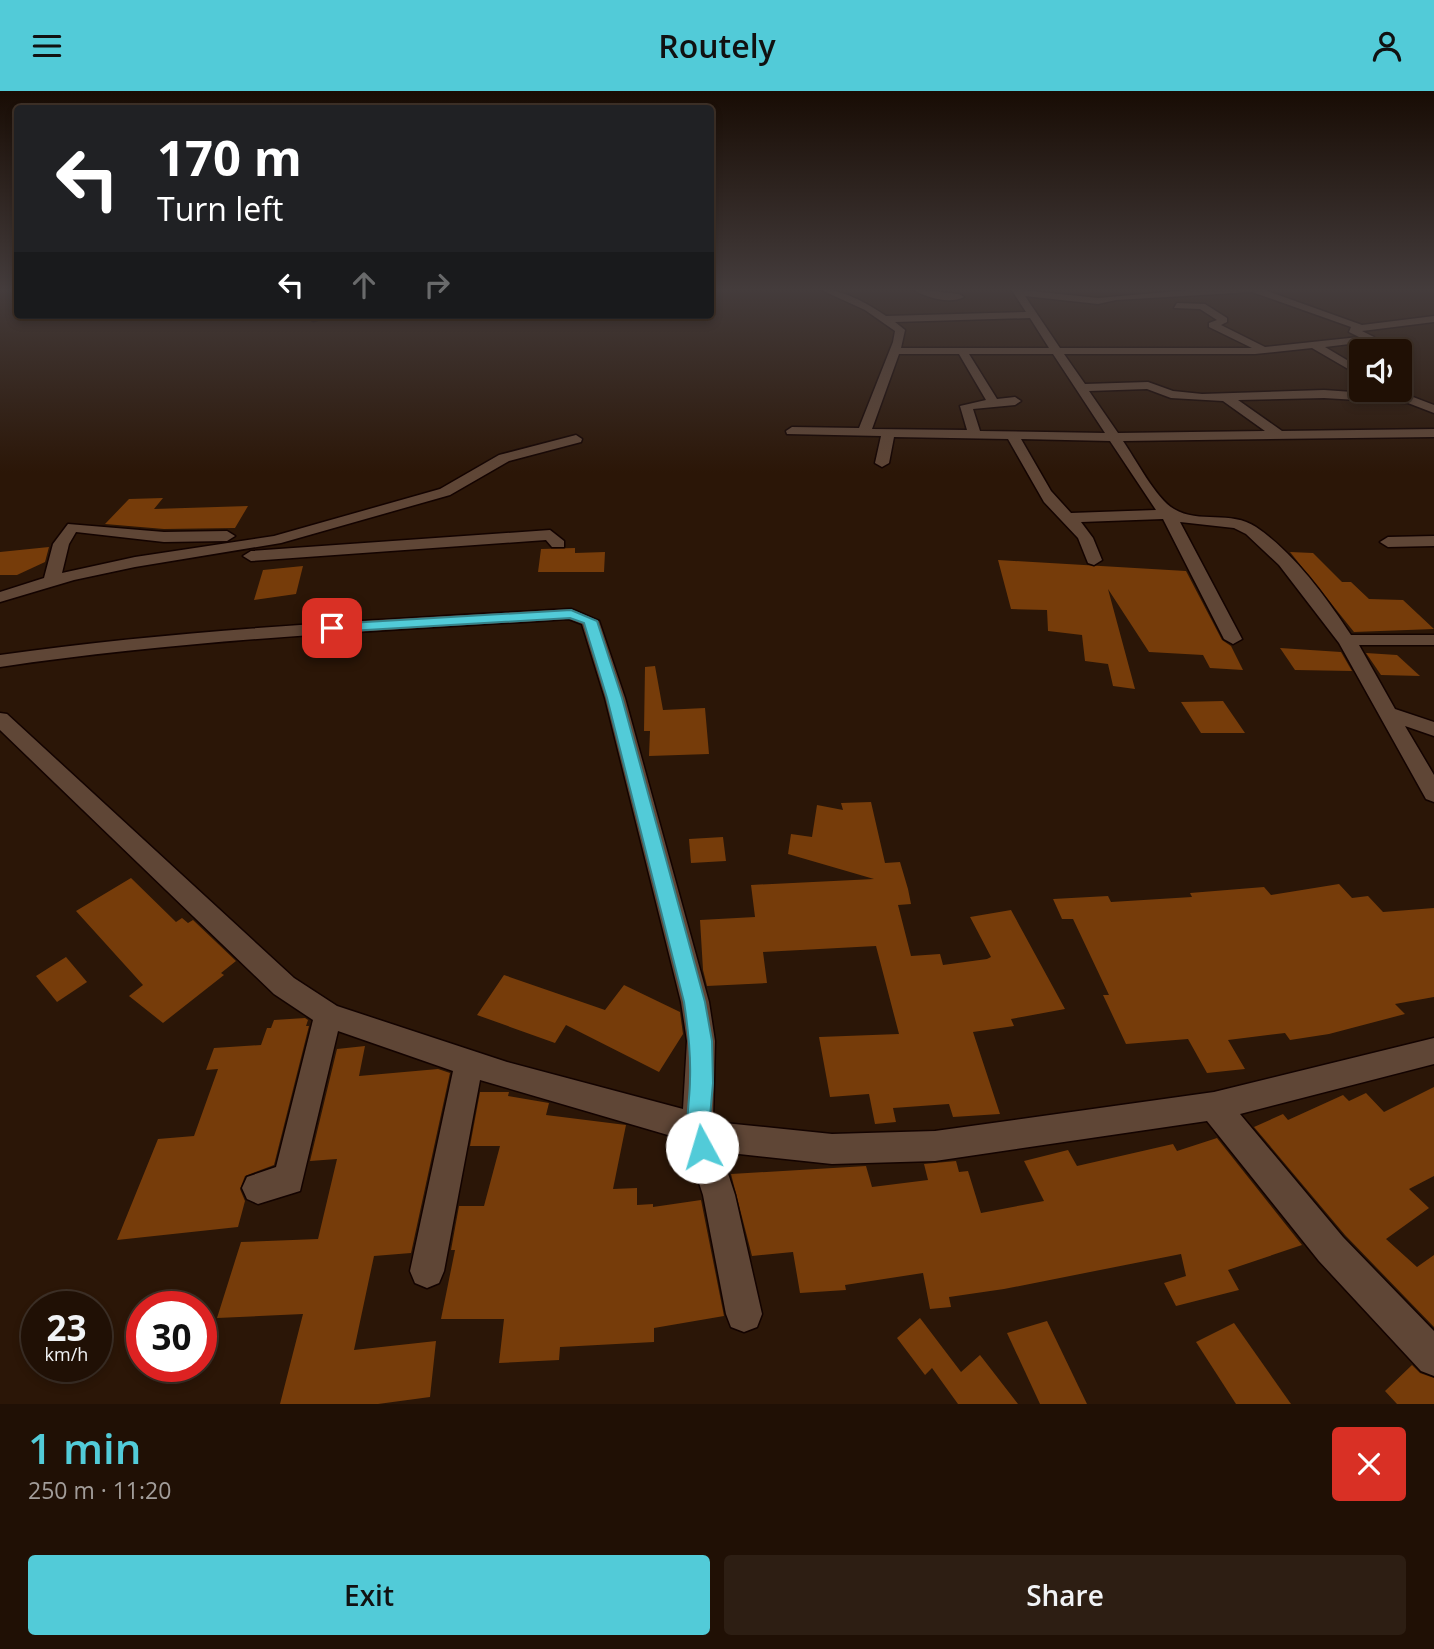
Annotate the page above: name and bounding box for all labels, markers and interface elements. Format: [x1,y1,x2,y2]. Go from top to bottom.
text: Routely [658,24,776,67]
icon: menu [28,27,66,65]
icon: person [1368,27,1406,65]
text: 170 m [157,124,302,190]
icon: left [42,133,133,224]
text: Turn left [157,187,283,230]
icon: left [272,266,310,304]
icon: ahead [345,266,383,304]
icon: right [418,266,456,304]
map controls [1349,339,1412,402]
button: sound [1349,339,1412,402]
pin [302,598,362,658]
icon: arrive [313,609,351,647]
position arrow [665,1110,739,1184]
speed limit sign: 30 [126,1291,217,1382]
text: 23 [46,1304,87,1351]
text: km/h [45,1342,88,1366]
text: 1 min [28,1419,141,1476]
button: close [1332,1427,1406,1501]
text: 250 m · 11:20 [28,1474,171,1506]
button: Exit [28,1555,710,1635]
button: Share [724,1555,1406,1635]

